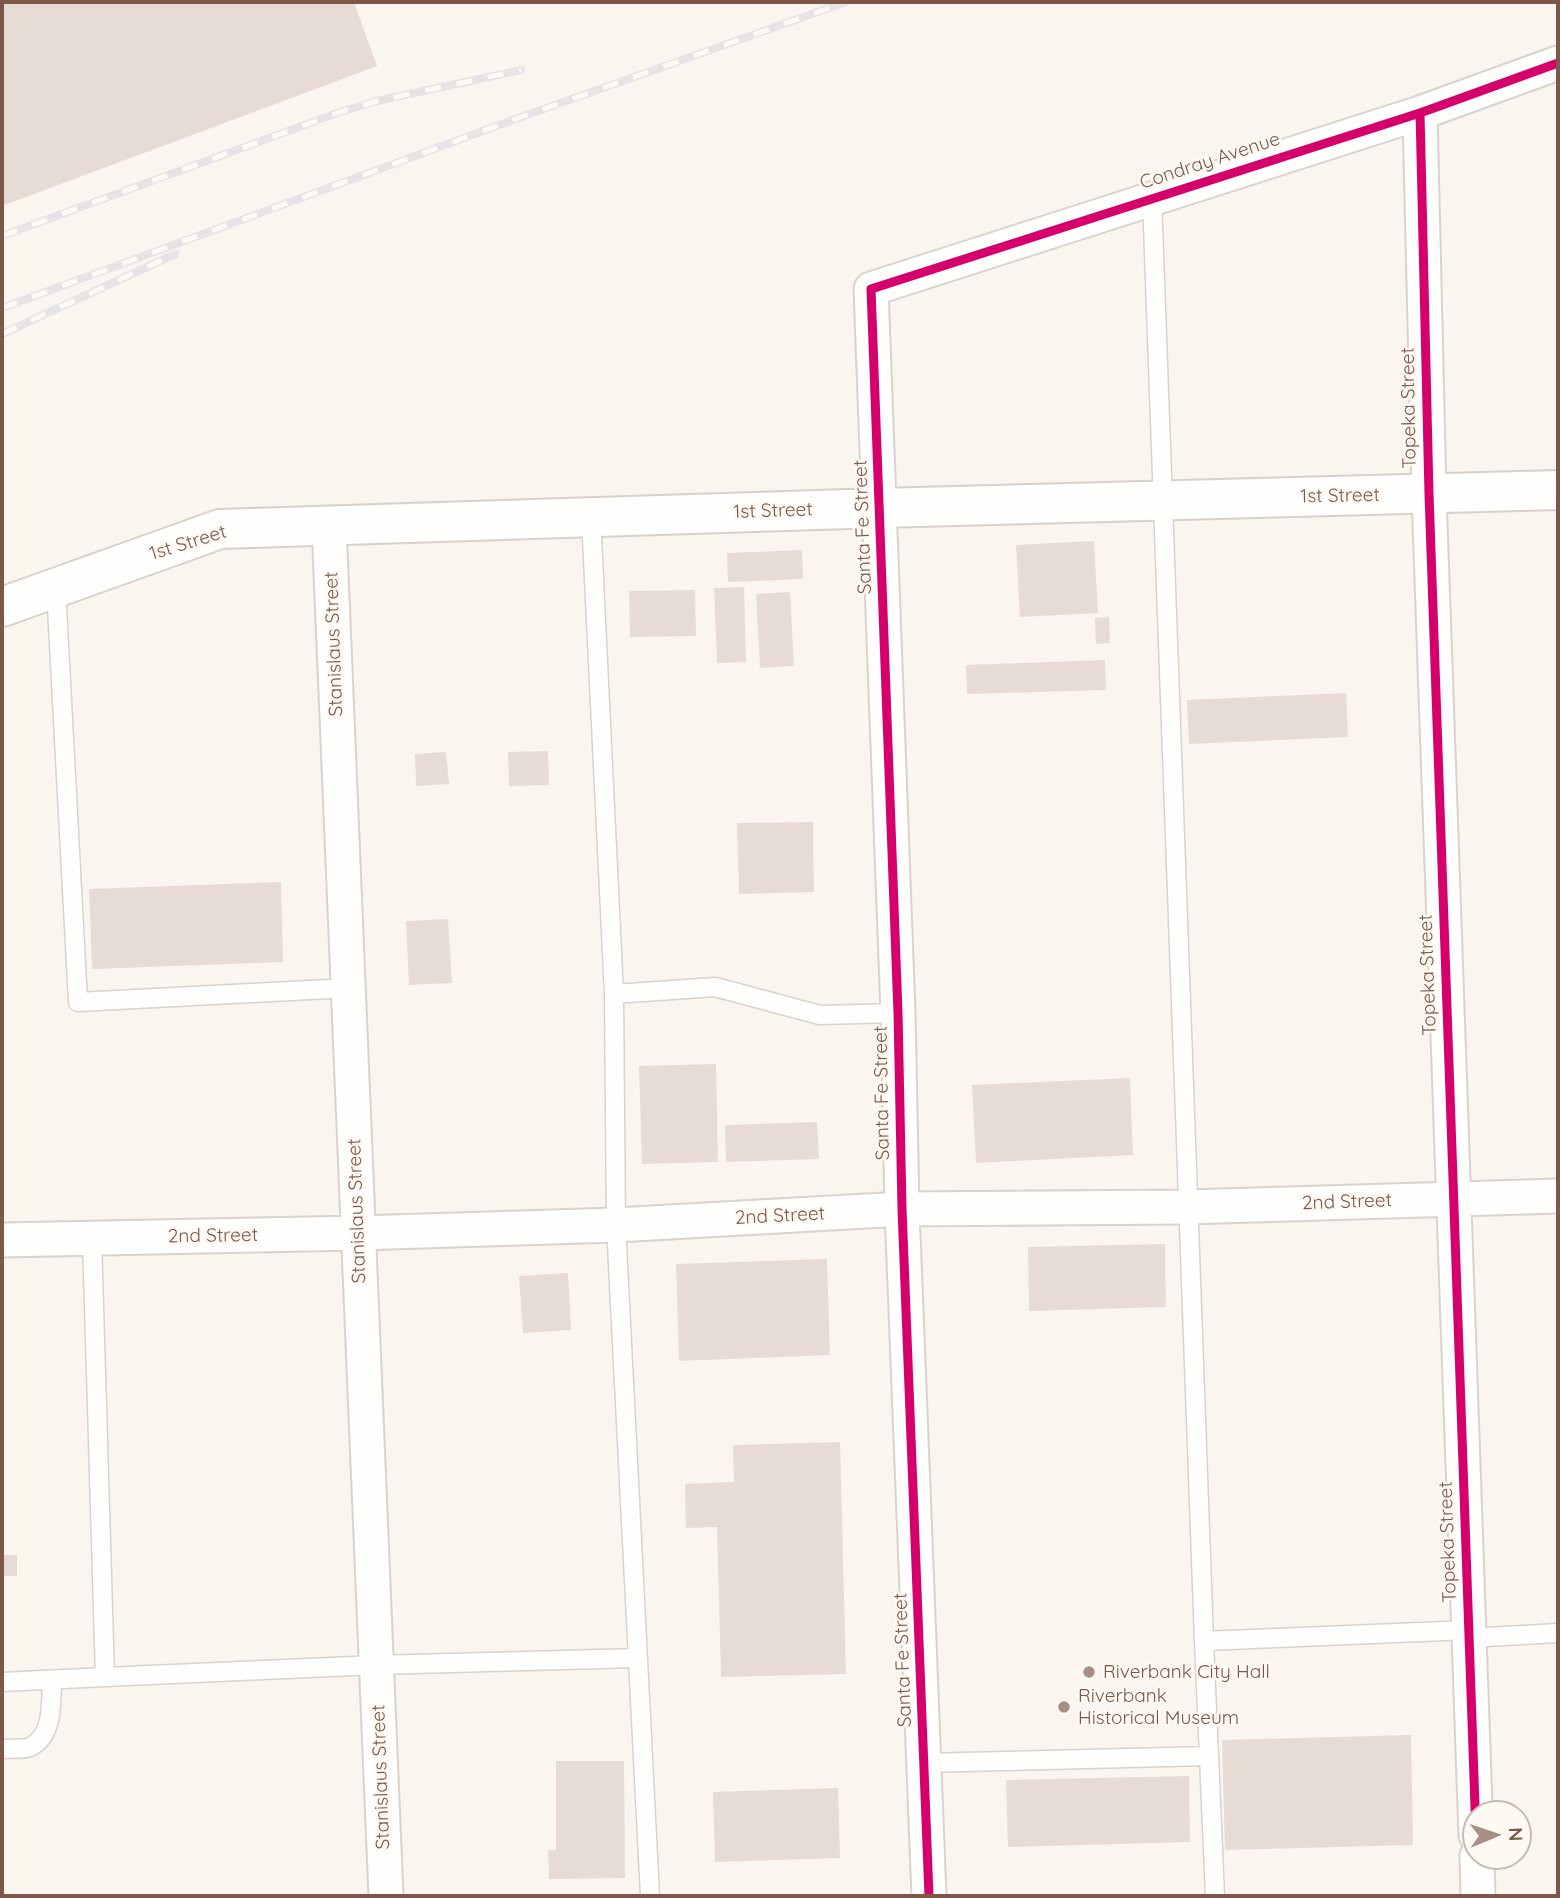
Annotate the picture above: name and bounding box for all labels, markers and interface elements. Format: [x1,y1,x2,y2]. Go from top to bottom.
street label: Condray Avenue [1137,128,1283,194]
street label: Topeka Street [1397,347,1421,469]
street label: Santa Fe Street [849,459,877,595]
street label: 1st Street [1300,484,1380,508]
street label: 1st Street [733,498,813,524]
street label: 1st Street [147,520,229,566]
street label: Stanislaus Street [320,571,348,717]
street label: Topeka Street [1414,914,1442,1036]
street label: Santa Fe Street [869,1025,895,1161]
street label: Stanislaus Street [343,1138,371,1284]
street label: 2nd Street [1302,1189,1392,1215]
street label: 2nd Street [734,1202,826,1230]
street label: 2nd Street [168,1224,258,1248]
street label: Topeka Street [1434,1481,1462,1603]
street label: Santa Fe Street [889,1592,917,1728]
place label: Riverbank City Hall [1103,1661,1270,1683]
marker: Riverbank City Hall [1081,1664,1097,1680]
place label: Riverbank Historical Museum [1078,1685,1239,1729]
marker: Riverbank Historical Museum [1056,1699,1072,1715]
street label: Stanislaus Street [367,1704,395,1850]
north arrow [1462,1800,1532,1870]
text: N [1504,1827,1528,1842]

